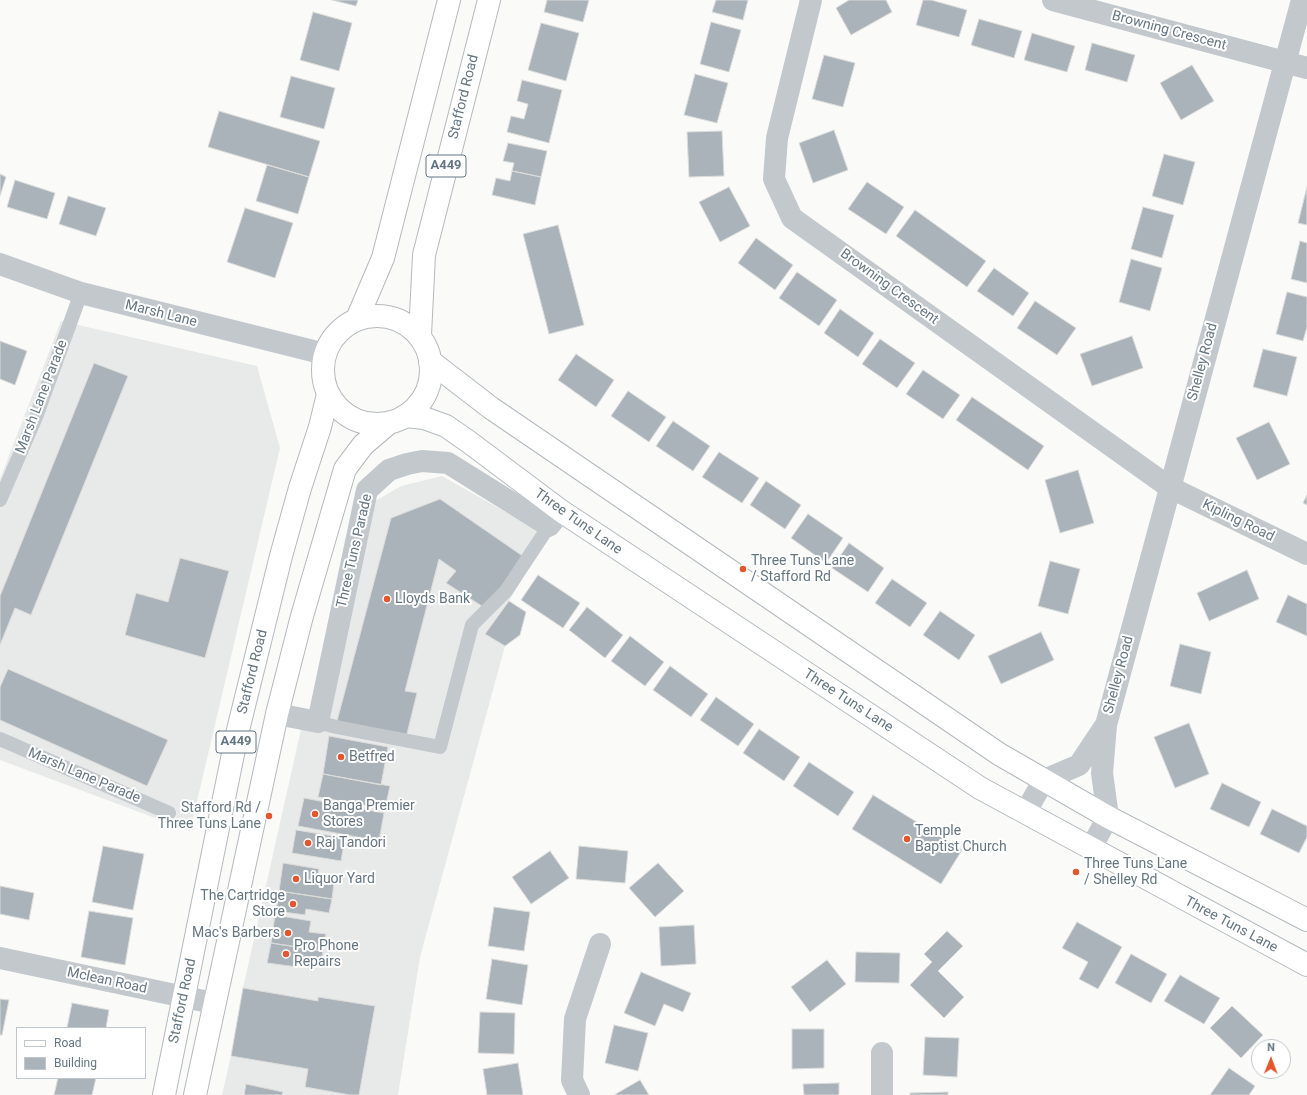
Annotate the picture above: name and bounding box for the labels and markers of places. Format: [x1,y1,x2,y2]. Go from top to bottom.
place label: Three Tuns Lane / Stafford Rd [751,553,854,586]
marker: Three Tuns Lane / Stafford Rd [738,564,748,574]
place label: Lloyds Bank [395,591,470,607]
marker: Lloyds Bank [382,594,392,604]
place label: Betfred [349,749,395,765]
marker: Betfred [336,752,346,762]
place label: Banga Premier Stores [323,798,415,830]
place label: Stafford Rd / Three Tuns Lane [158,800,261,832]
marker: Banga Premier Stores [310,809,320,819]
marker: Stafford Rd / Three Tuns Lane [264,811,274,821]
place label: Temple Baptist Church [915,823,1007,856]
marker: Temple Baptist Church [902,834,912,844]
place label: Raj Tandori [316,835,386,851]
marker: Raj Tandori [303,838,313,848]
place label: Three Tuns Lane / Shelley Rd [1084,856,1187,888]
marker: Three Tuns Lane / Shelley Rd [1071,867,1081,877]
place label: Liquor Yard [304,871,375,887]
marker: Liquor Yard [291,874,301,884]
place label: The Cartridge Store [200,888,285,920]
marker: The Cartridge Store [288,899,298,909]
place label: Mac's Barbers [192,925,280,941]
marker: Mac's Barbers [283,928,293,938]
place label: Pro Phone Repairs [294,938,359,970]
marker: Pro Phone Repairs [281,949,291,959]

